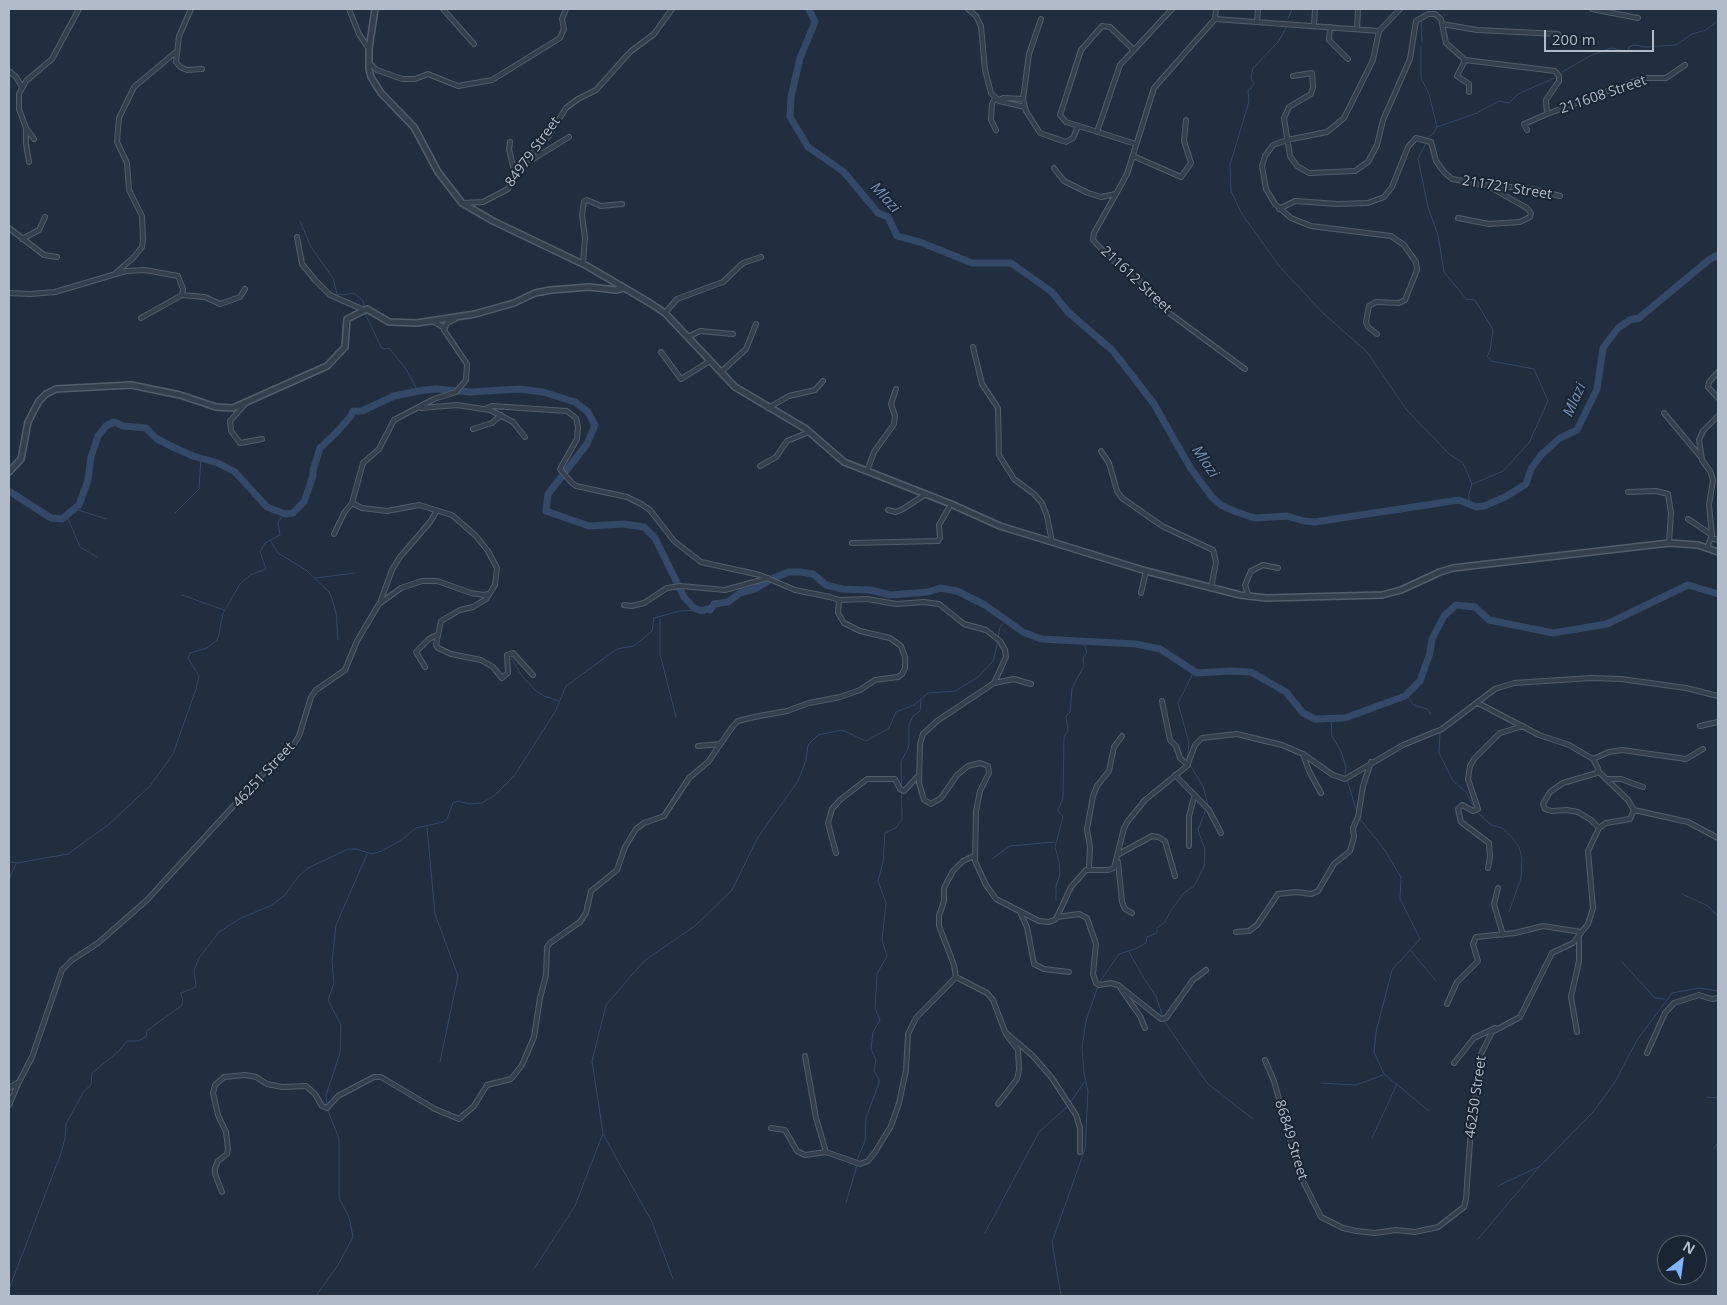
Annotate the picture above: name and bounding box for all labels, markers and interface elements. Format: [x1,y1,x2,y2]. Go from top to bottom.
scale bar [1547,20,1657,52]
text: 200 m [1552,29,1596,49]
street label: 211608 Street [1557,72,1649,118]
street label: 84979 Street [502,114,564,190]
street label: 211721 Street [1461,173,1553,203]
water label: Mlazi [866,179,904,217]
street label: 211612 Street [1097,243,1175,317]
water label: Mlazi [1560,380,1590,420]
water label: Mlazi [1188,442,1222,482]
street label: 46251 Street [230,739,298,811]
street label: 46250 Street [1462,1055,1490,1139]
street label: 86849 Street [1271,1098,1311,1182]
north arrow [1657,1235,1707,1285]
text: N [1680,1236,1699,1259]

